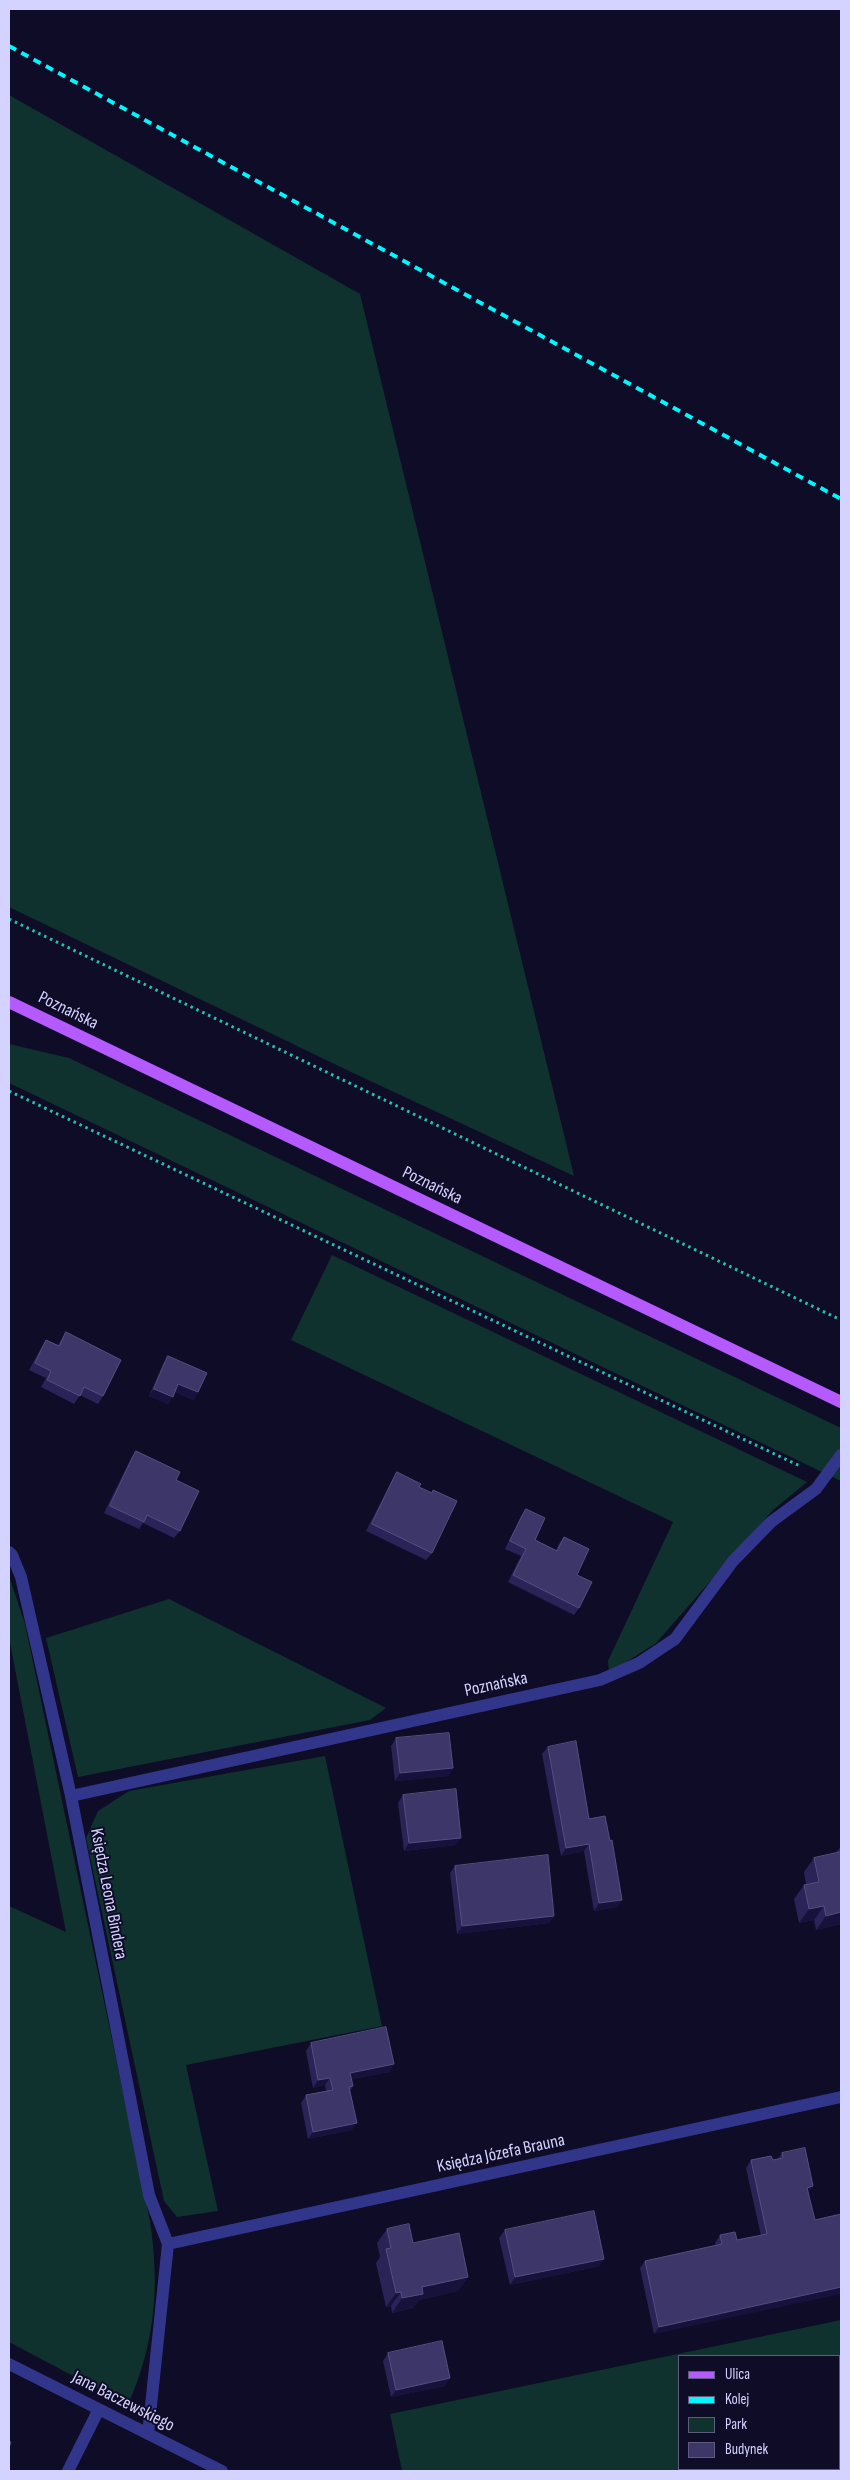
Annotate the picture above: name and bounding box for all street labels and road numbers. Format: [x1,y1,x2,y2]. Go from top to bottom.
street label: Poznańska [35,987,101,1035]
street label: Poznańska [399,1162,465,1210]
street label: Poznańska [462,1668,530,1702]
street label: Księdza Leona Bindera [85,1827,131,1961]
street label: Księdza Józefa Brauna [435,2130,567,2178]
street label: Jana Baczewskiego [68,2367,178,2437]

